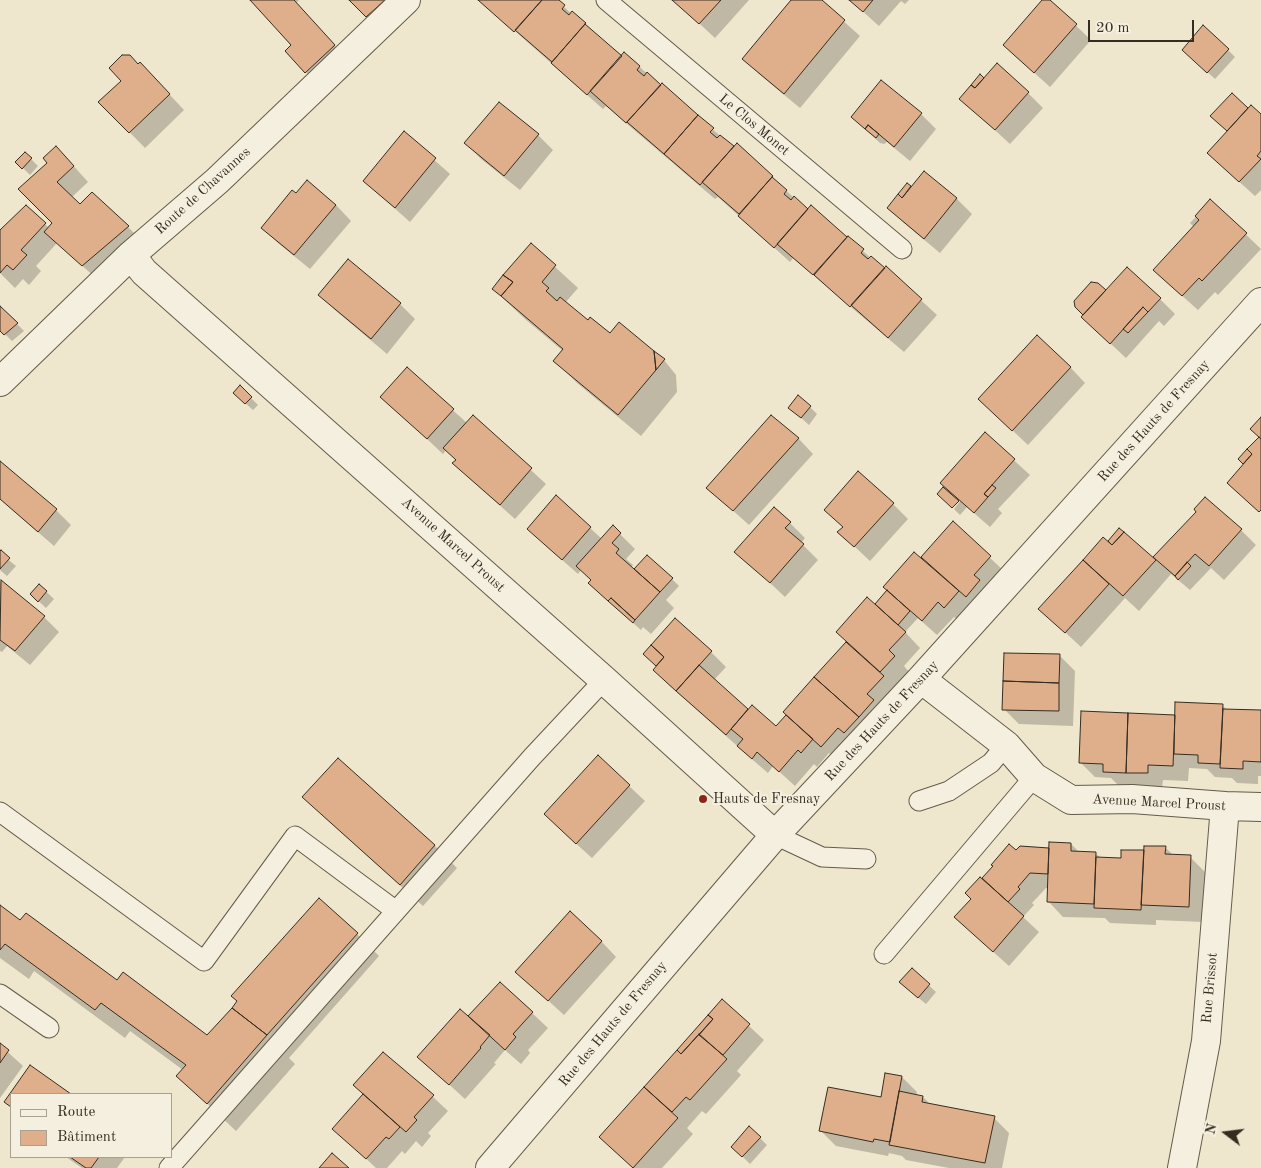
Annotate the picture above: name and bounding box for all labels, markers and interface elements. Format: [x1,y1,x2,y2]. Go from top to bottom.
scale bar [1091,10,1197,42]
text: 20 m [1096,21,1130,36]
street label: Le Clos Monet [715,90,793,160]
street label: Route de Chavannes [152,144,254,238]
street label: Rue des Hauts de Fresnay [1095,356,1213,486]
street label: Avenue Marcel Proust [398,494,508,596]
street label: Rue des Hauts de Fresnay [822,657,942,785]
place label: Hauts de Fresnay [713,791,820,807]
street label: Avenue Marcel Proust [1092,791,1226,815]
marker: Hauts de Fresnay [697,793,709,805]
street label: Rue Brissot [1199,952,1221,1024]
street label: Rue des Hauts de Fresnay [555,958,671,1090]
legend [10,1093,172,1158]
text: Route [57,1105,95,1120]
north arrow [1201,1108,1251,1158]
text: N [1203,1122,1220,1136]
text: Bâtiment [57,1130,116,1145]

